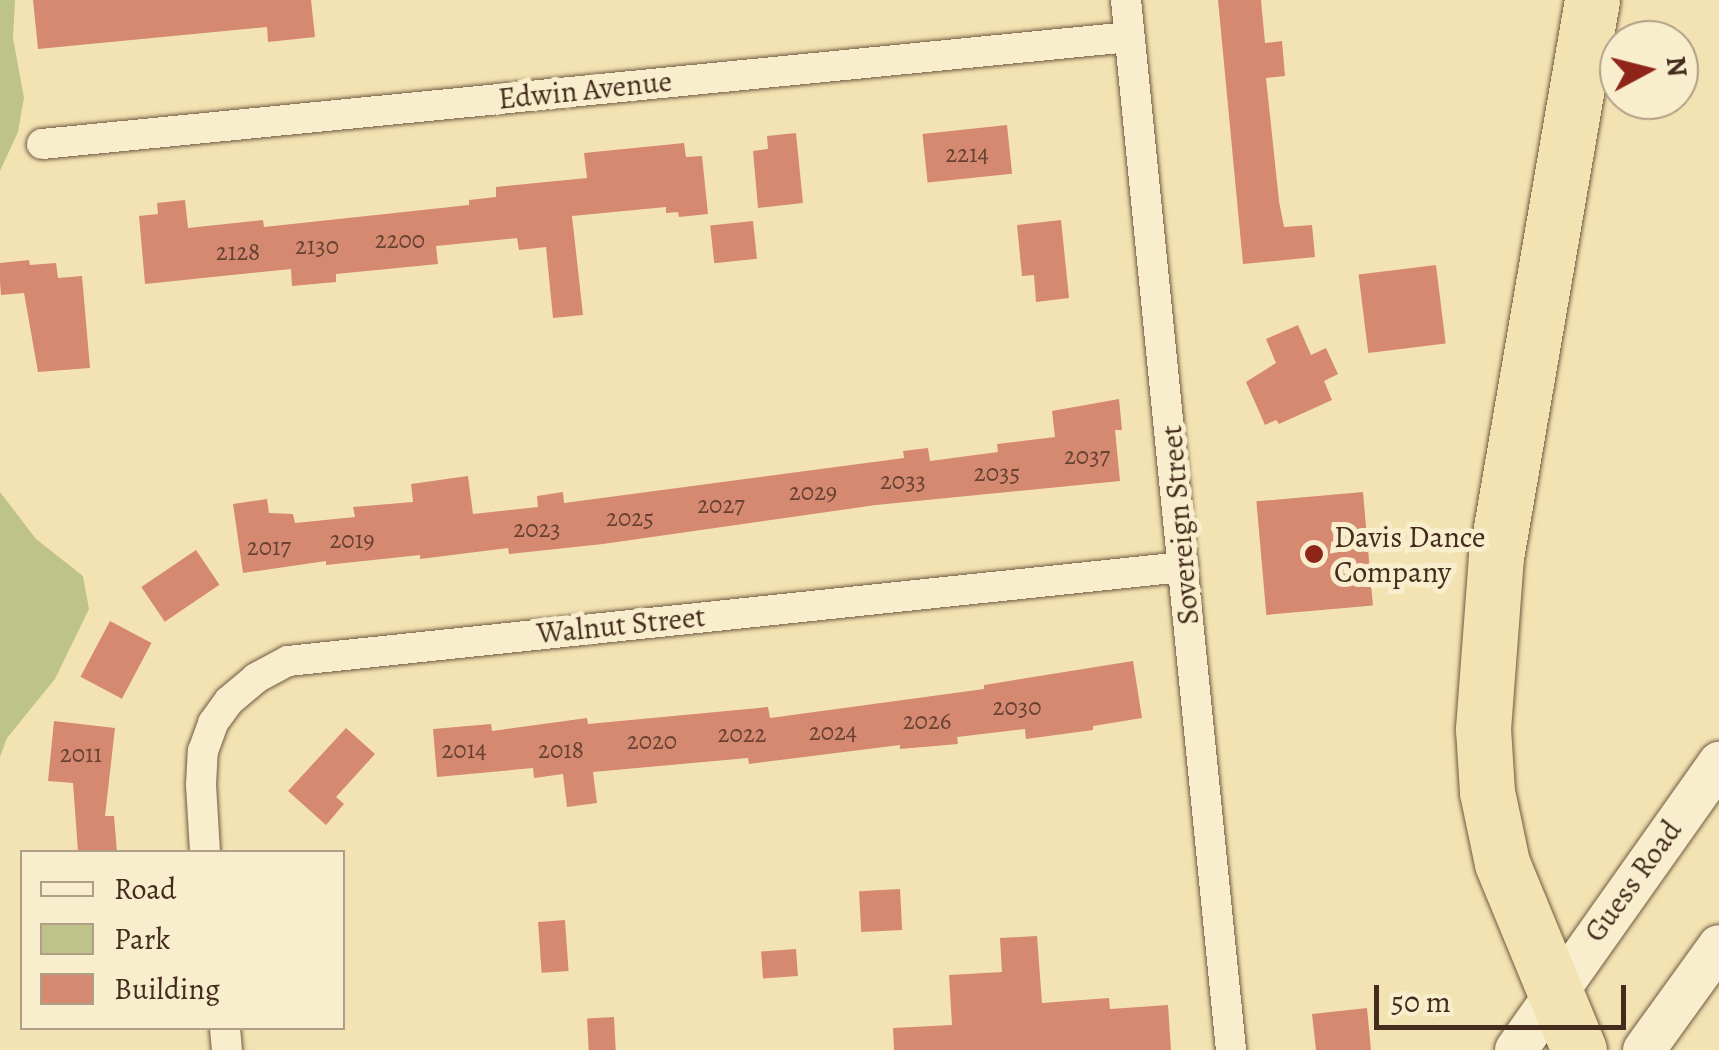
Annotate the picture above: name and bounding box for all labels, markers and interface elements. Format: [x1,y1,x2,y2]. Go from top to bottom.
north arrow [1599,20,1699,120]
text: N [1657,54,1697,79]
street label: Edwin Avenue [496,63,674,117]
house number: 2214 [945,139,989,169]
house number: 2200 [375,225,425,255]
house number: 2130 [295,231,339,261]
house number: 2128 [216,237,260,267]
street label: Sovereign Street [1153,424,1207,626]
house number: 2037 [1064,441,1110,471]
house number: 2035 [974,458,1020,488]
house number: 2033 [880,466,926,496]
house number: 2029 [789,477,837,507]
house number: 2027 [697,490,745,520]
house number: 2025 [606,503,654,533]
house number: 2023 [513,514,561,544]
place label: Davis Dance Company [1334,519,1486,590]
house number: 2019 [329,525,375,555]
house number: 2017 [247,532,291,562]
marker: Davis Dance Company [1303,543,1325,565]
street label: Walnut Street [535,598,707,652]
house number: 2030 [993,692,1041,722]
house number: 2026 [903,706,951,736]
house number: 2024 [809,717,857,747]
house number: 2022 [718,719,766,749]
house number: 2020 [627,726,677,756]
house number: 2014 [441,735,487,765]
house number: 2018 [538,735,584,765]
house number: 2011 [60,739,102,769]
street label: Guess Road [1577,813,1689,949]
legend [20,850,345,1030]
text: Road [114,869,176,909]
text: Park [114,919,170,959]
scale bar [1379,965,1632,1027]
text: Building [114,969,220,1009]
text: 50 m [1391,982,1451,1022]

